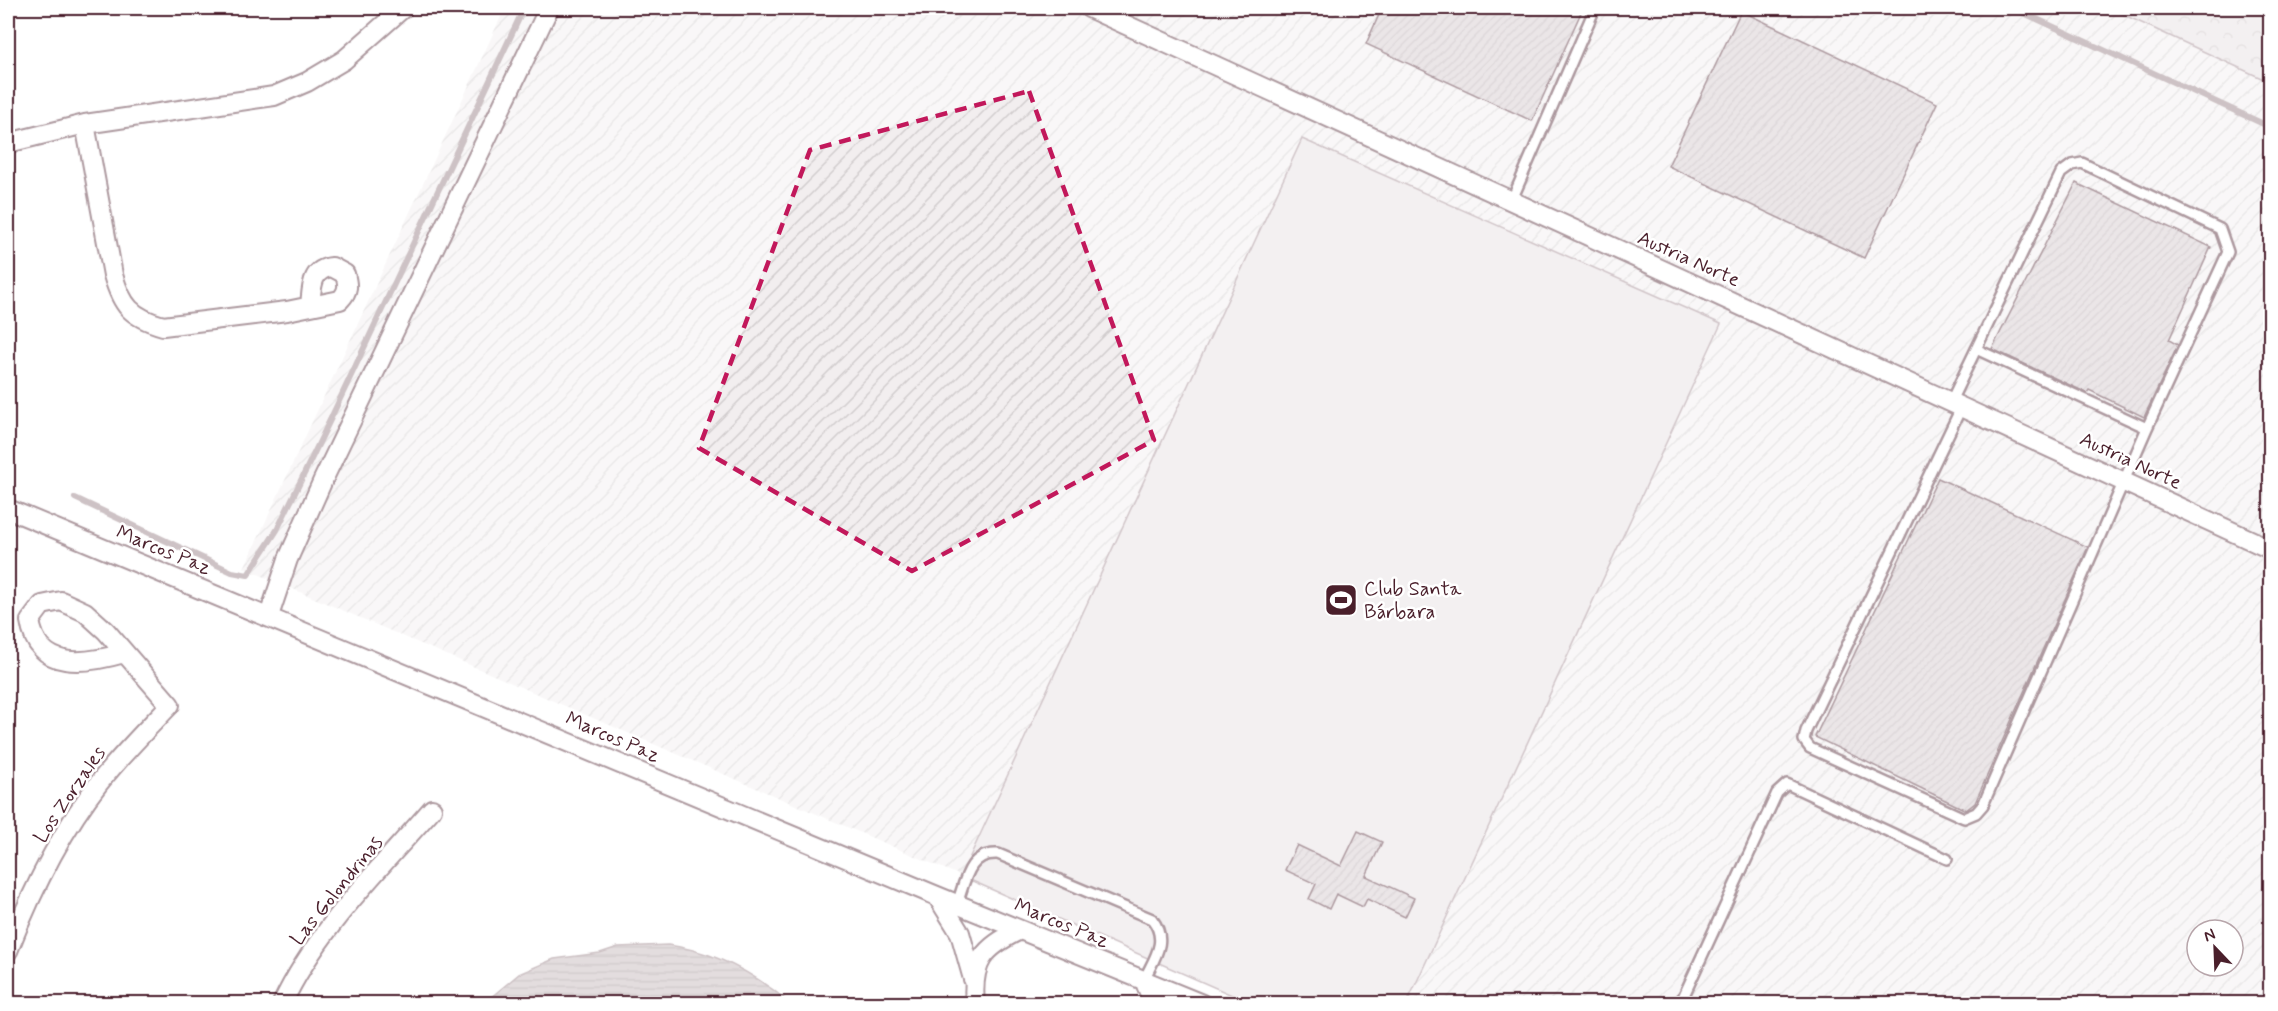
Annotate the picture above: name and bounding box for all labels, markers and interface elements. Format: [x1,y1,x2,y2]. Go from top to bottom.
street label: Austria Norte [1633,225,1744,294]
street label: Austria Norte [2075,426,2186,497]
street label: Marcos Paz [112,519,215,582]
place label: Club Santa Bárbara [1364,576,1463,626]
sports icon: Club Santa Bárbara [1323,582,1359,618]
street label: Marcos Paz [561,705,664,769]
street label: Los Zorzales [28,741,113,849]
street label: Las Golondrinas [285,830,390,951]
street label: Marcos Paz [1010,892,1113,955]
north arrow [2185,918,2245,978]
text: N [2201,924,2219,947]

